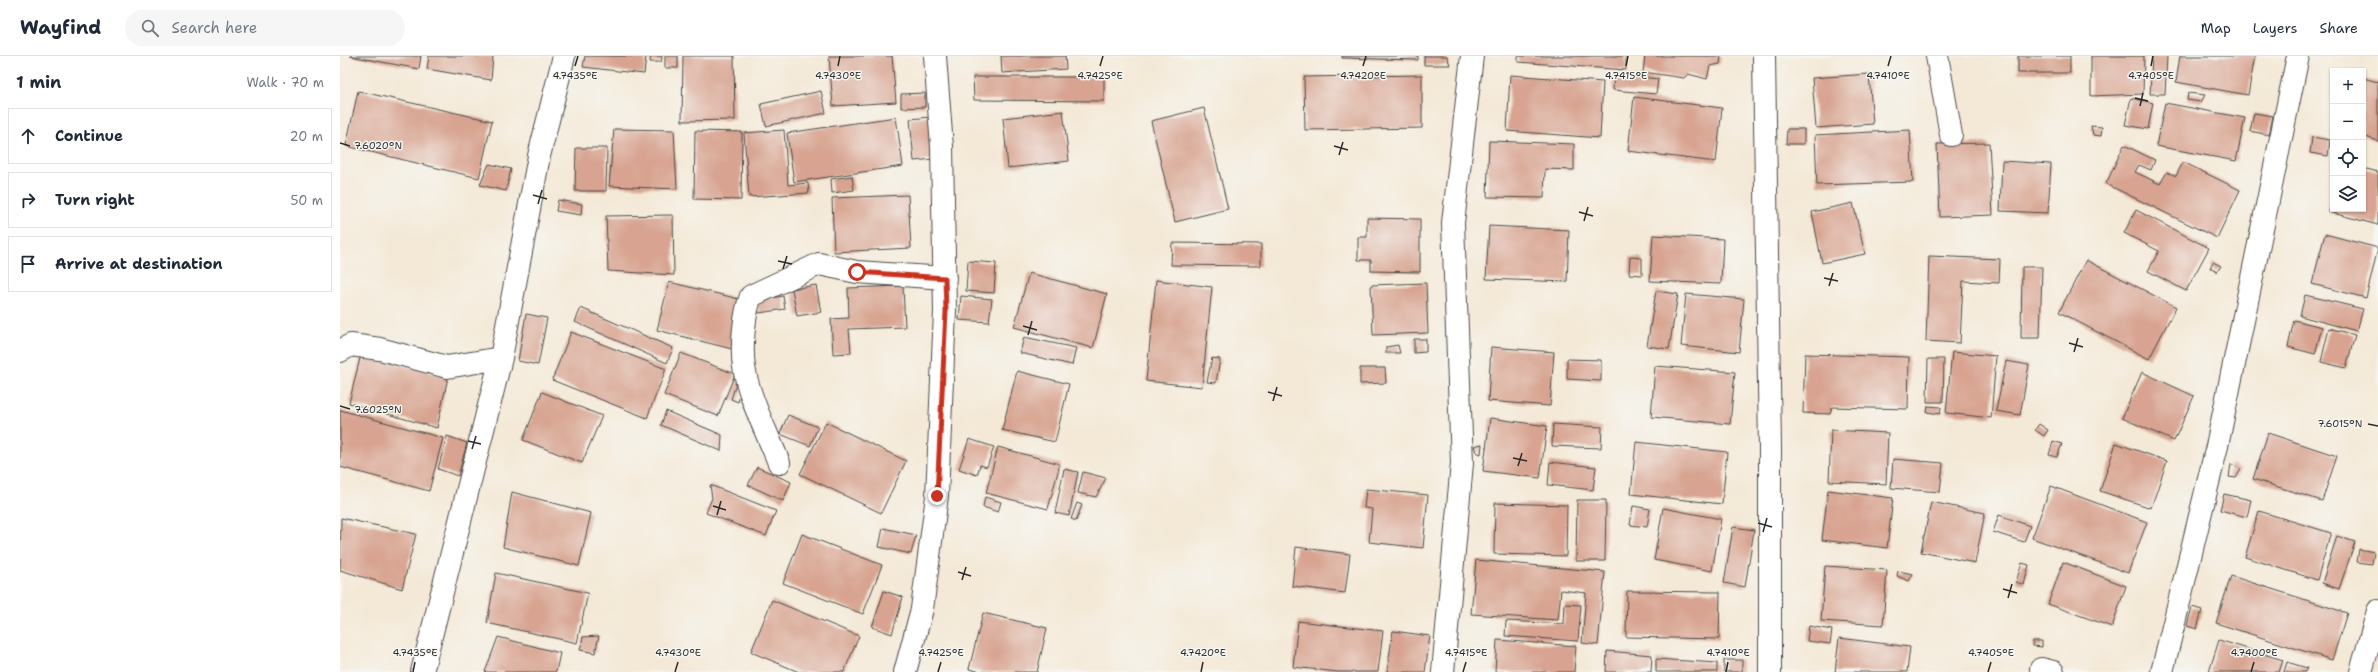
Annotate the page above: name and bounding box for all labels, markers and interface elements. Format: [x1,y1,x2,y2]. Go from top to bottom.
search box [125,10,405,46]
text: Wayfind [20,15,101,40]
icon: search [139,17,161,39]
text: Search here [171,18,257,38]
text: Map [2201,19,2231,37]
text: Layers [2253,19,2297,37]
text: Share [2319,19,2358,37]
map controls [2330,68,2366,212]
button: + [2330,68,2366,104]
text: 4.7435°E [552,69,598,82]
text: 4.7430°E [815,69,861,82]
text: 4.7425°E [1077,69,1123,82]
text: 4.7420°E [1340,69,1386,82]
text: 4.7415°E [1605,69,1647,82]
text: 4.7410°E [1866,69,1910,82]
text: 4.7405°E [2128,69,2174,82]
text: 1 min [16,71,61,93]
text: Walk · 70 m [247,74,324,91]
button: − [2330,104,2366,140]
icon: ahead [17,125,39,147]
text: Continue [55,126,123,146]
text: 20 m [290,128,323,145]
text: 7.6020°N [354,139,402,152]
button: locate [2330,140,2366,176]
button: layers [2330,176,2366,212]
icon: right [17,189,39,211]
text: Turn right [55,190,135,210]
text: 50 m [290,192,323,209]
icon: arrive [17,253,39,275]
text: Arrive at destination [55,254,223,274]
route start [848,263,866,281]
text: 7.6025°N [354,403,402,416]
text: 7.6015°N [2318,417,2362,430]
route end [928,487,946,505]
text: 4.7435°E [392,646,438,659]
text: 4.7430°E [655,646,701,659]
text: 4.7425°E [918,646,964,659]
text: 4.7420°E [1180,646,1226,659]
text: 4.7415°E [1445,646,1487,659]
text: 4.7410°E [1706,646,1750,659]
text: 4.7405°E [1968,646,2014,659]
text: 4.7400°E [2231,646,2277,659]

